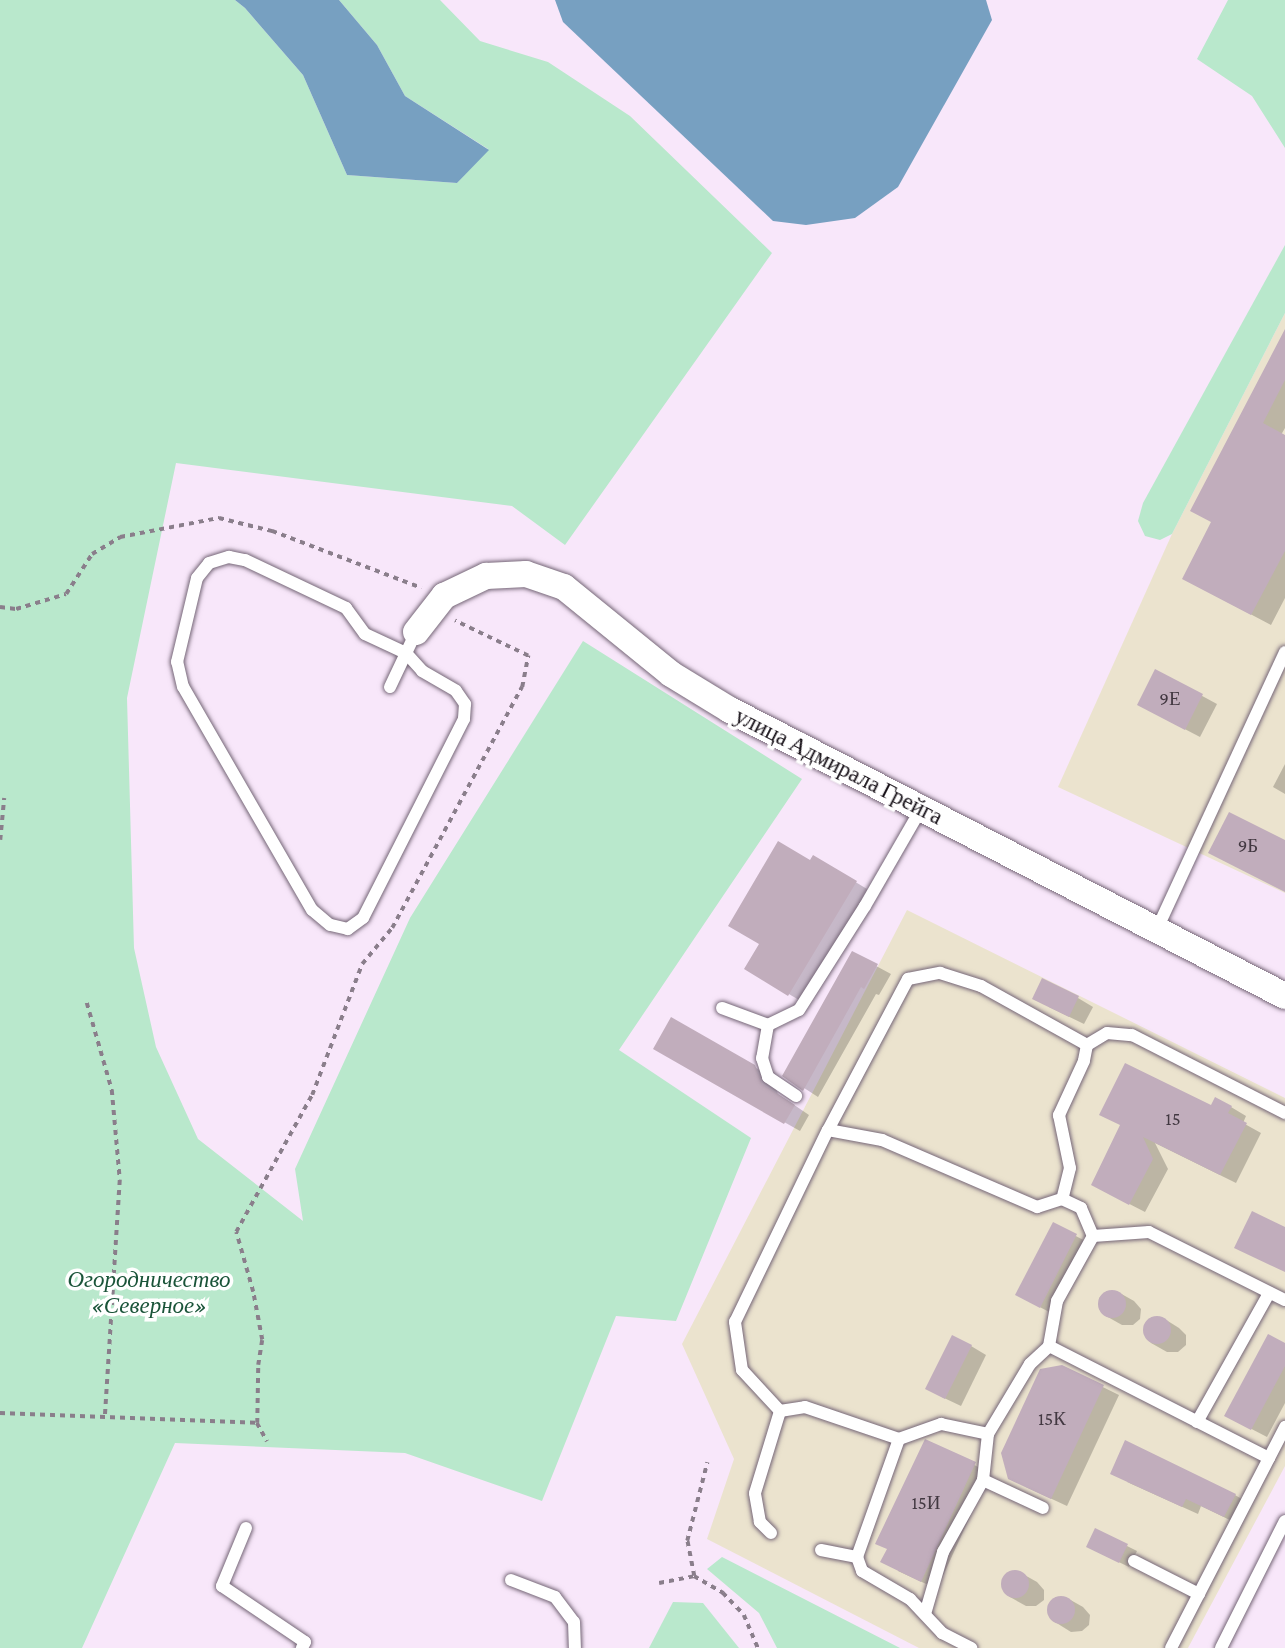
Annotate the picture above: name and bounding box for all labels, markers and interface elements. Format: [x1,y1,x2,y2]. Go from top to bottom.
house number: 9Е [1159,688,1181,710]
street label: улица Адмирала Грейга [730,702,948,830]
house number: 9Б [1238,835,1258,857]
house number: 15 [1165,1108,1181,1130]
park label: Огородничество «Северное» [67,1265,231,1319]
house number: 15К [1038,1408,1066,1430]
house number: 15И [912,1492,940,1514]

